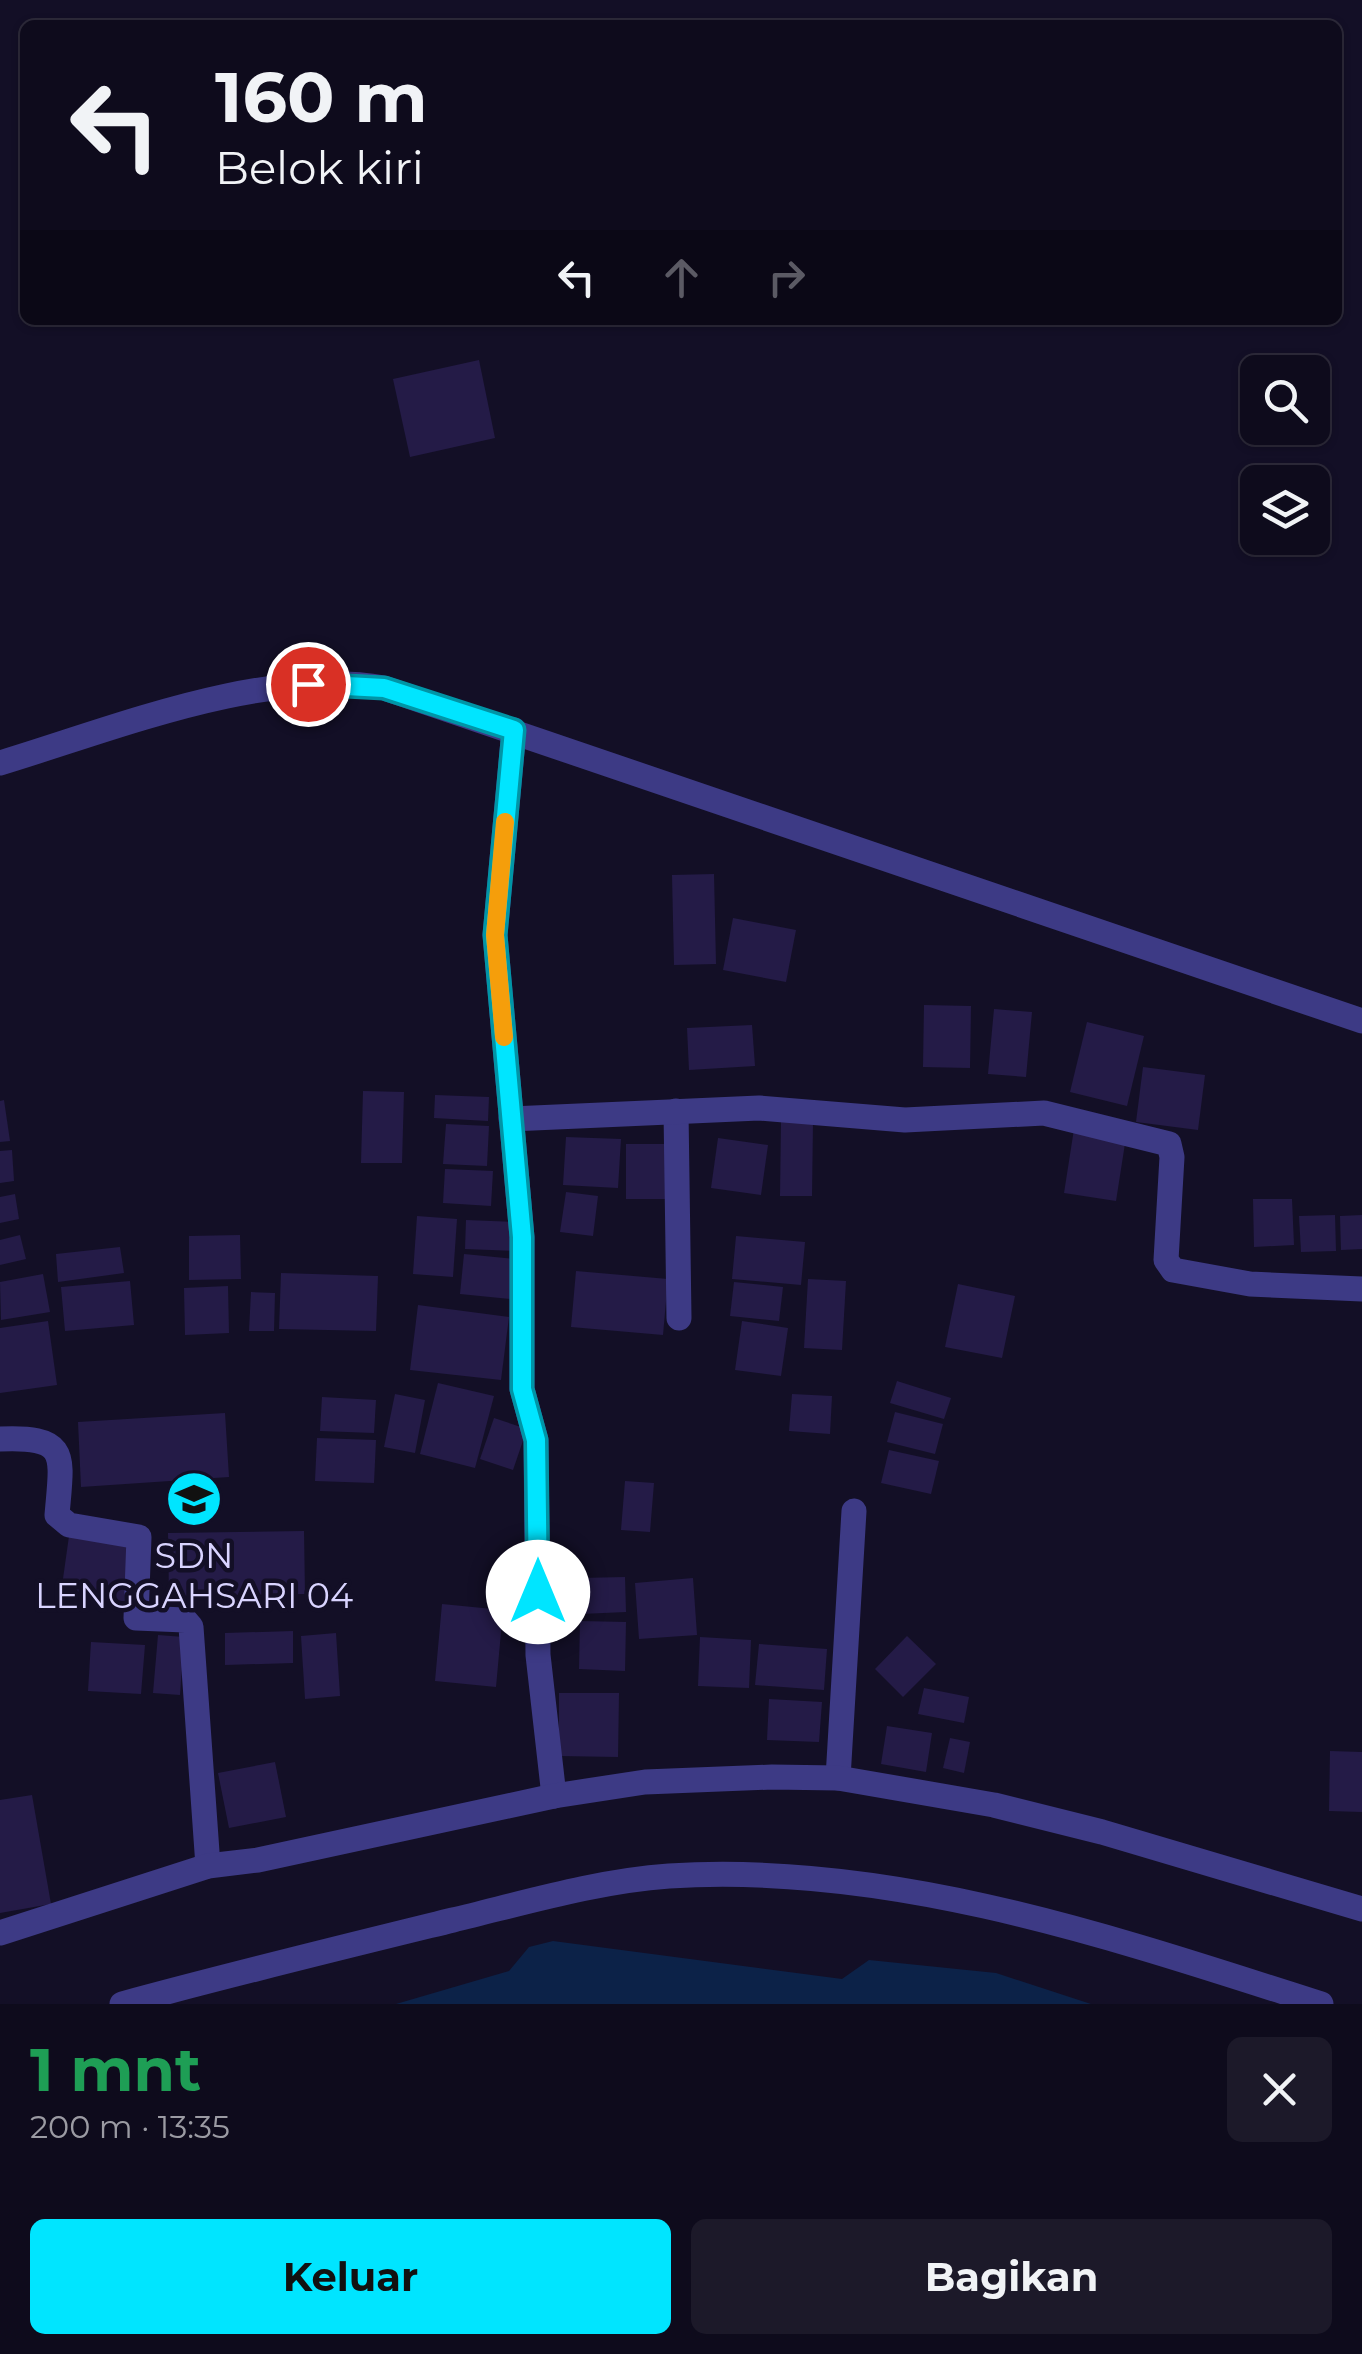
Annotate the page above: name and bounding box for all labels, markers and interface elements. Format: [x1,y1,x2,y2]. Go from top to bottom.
text: 160 m [215,54,428,140]
icon: left [50,60,180,190]
text: Belok kiri [215,140,424,195]
icon: left [549,250,604,305]
icon: ahead [654,250,709,305]
icon: right [759,250,814,305]
map controls [1240,355,1330,555]
button: search [1240,355,1330,445]
button: layers [1240,465,1330,555]
pin [266,642,351,727]
icon: arrive [281,657,336,712]
school or university icon: SDN LENGGAHSARI 04 [164,1469,224,1529]
place label: SDN LENGGAHSARI 04 [35,1534,353,1617]
position arrow [486,1540,590,1644]
text: 1 mnt [30,2033,201,2106]
button: close [1227,2037,1332,2142]
text: 200 m · 13:35 [30,2107,230,2146]
button: Keluar [30,2219,671,2334]
button: Bagikan [691,2219,1332,2334]

